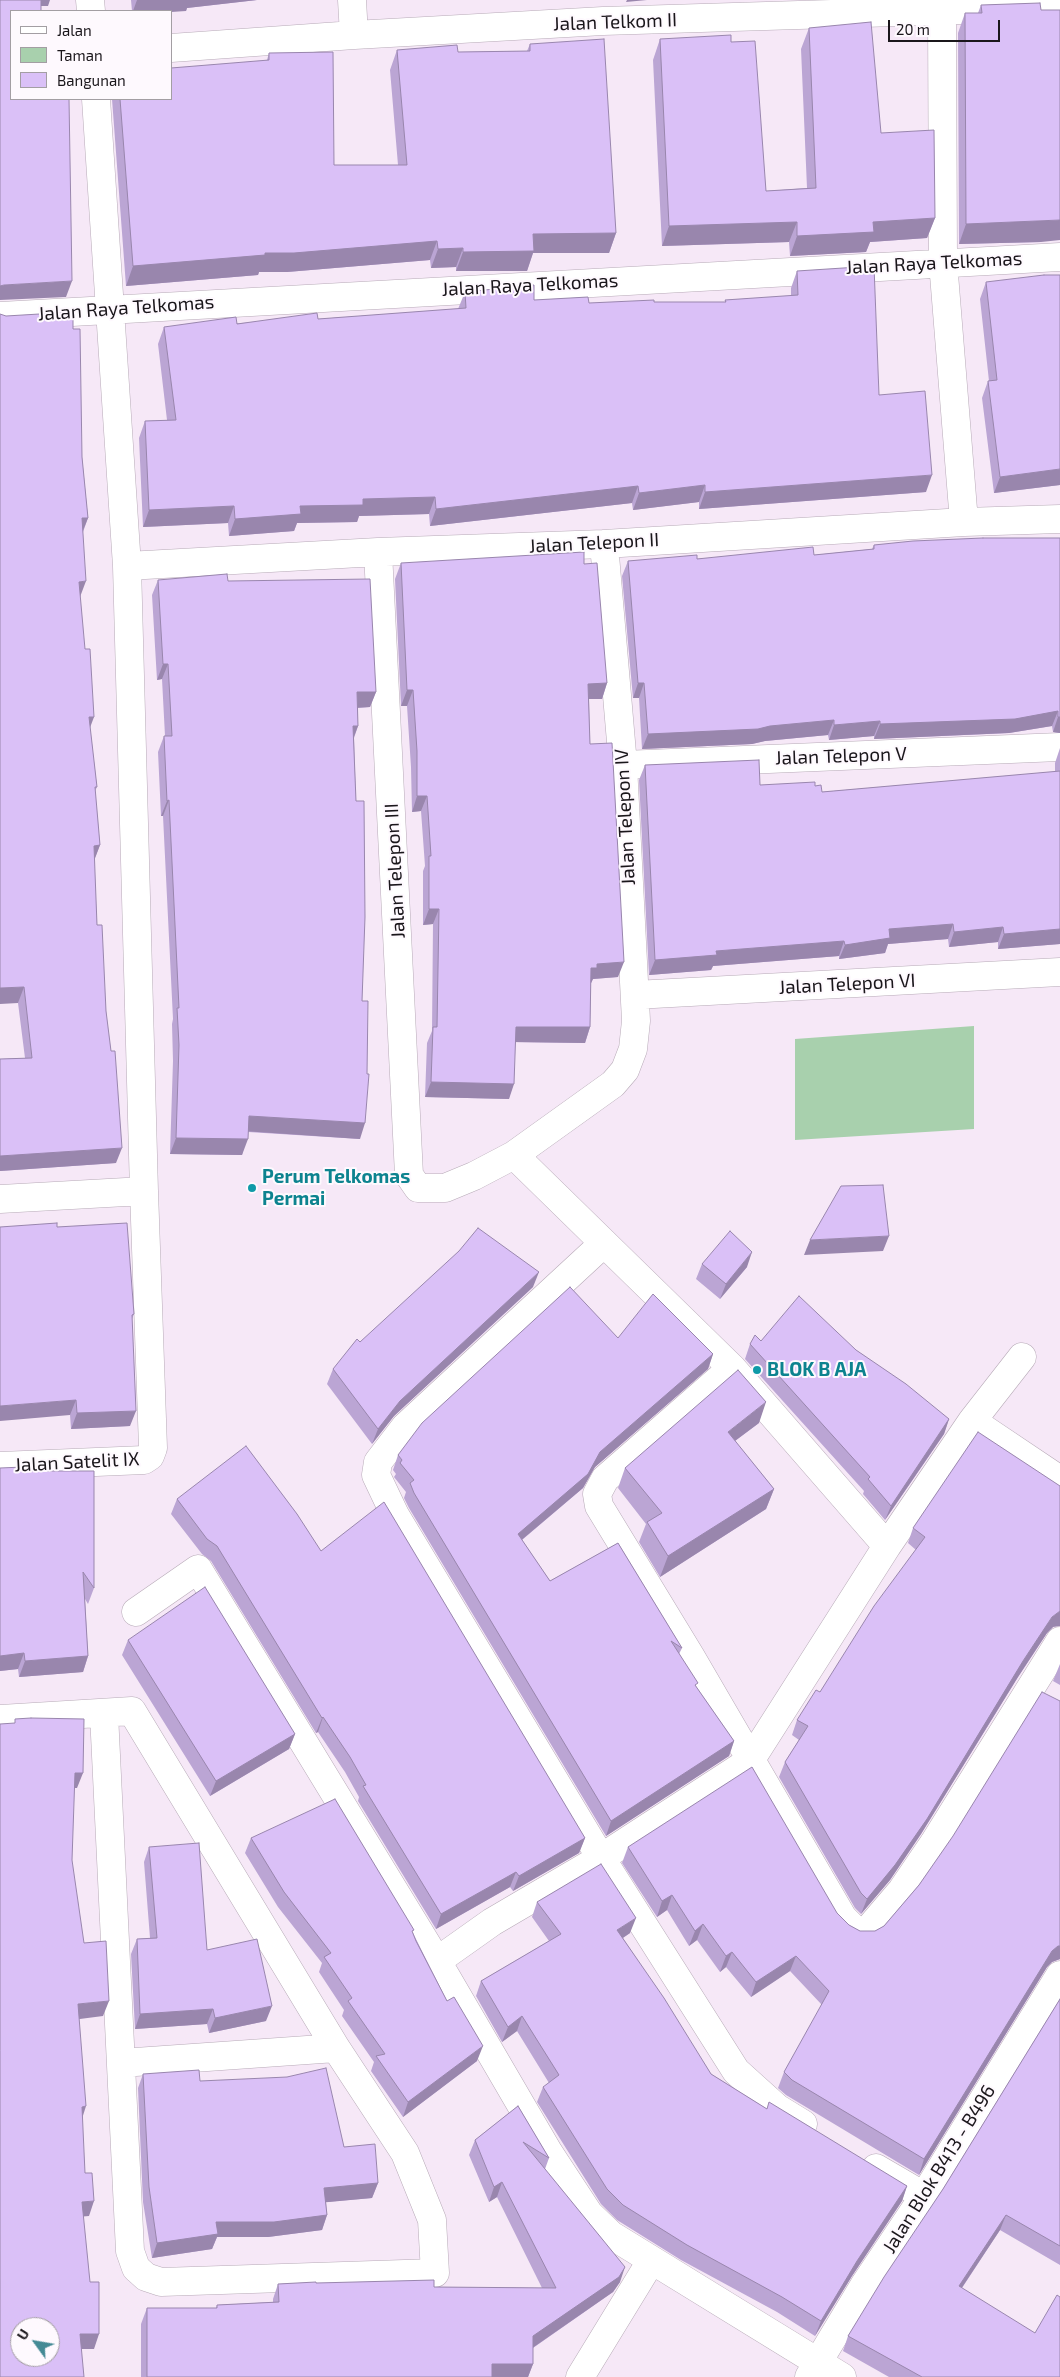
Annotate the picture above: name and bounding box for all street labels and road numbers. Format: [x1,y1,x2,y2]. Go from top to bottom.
street label: Jalan Telkom II [553,8,677,36]
street label: Jalan Raya Telkomas [845,247,1023,279]
street label: Jalan Raya Telkomas [441,269,619,301]
street label: Jalan Raya Telkomas [37,290,215,326]
street label: Jalan Telepon II [528,528,660,558]
street label: Jalan Telepon V [775,742,907,770]
street label: Jalan Telepon IV [610,748,640,886]
street label: Jalan Telepon III [380,803,410,939]
street label: Jalan Telepon VI [778,969,916,999]
street label: Jalan Satelit IX [14,1447,140,1477]
street label: Jalan Blok B413 - B496 [878,2081,1000,2257]

